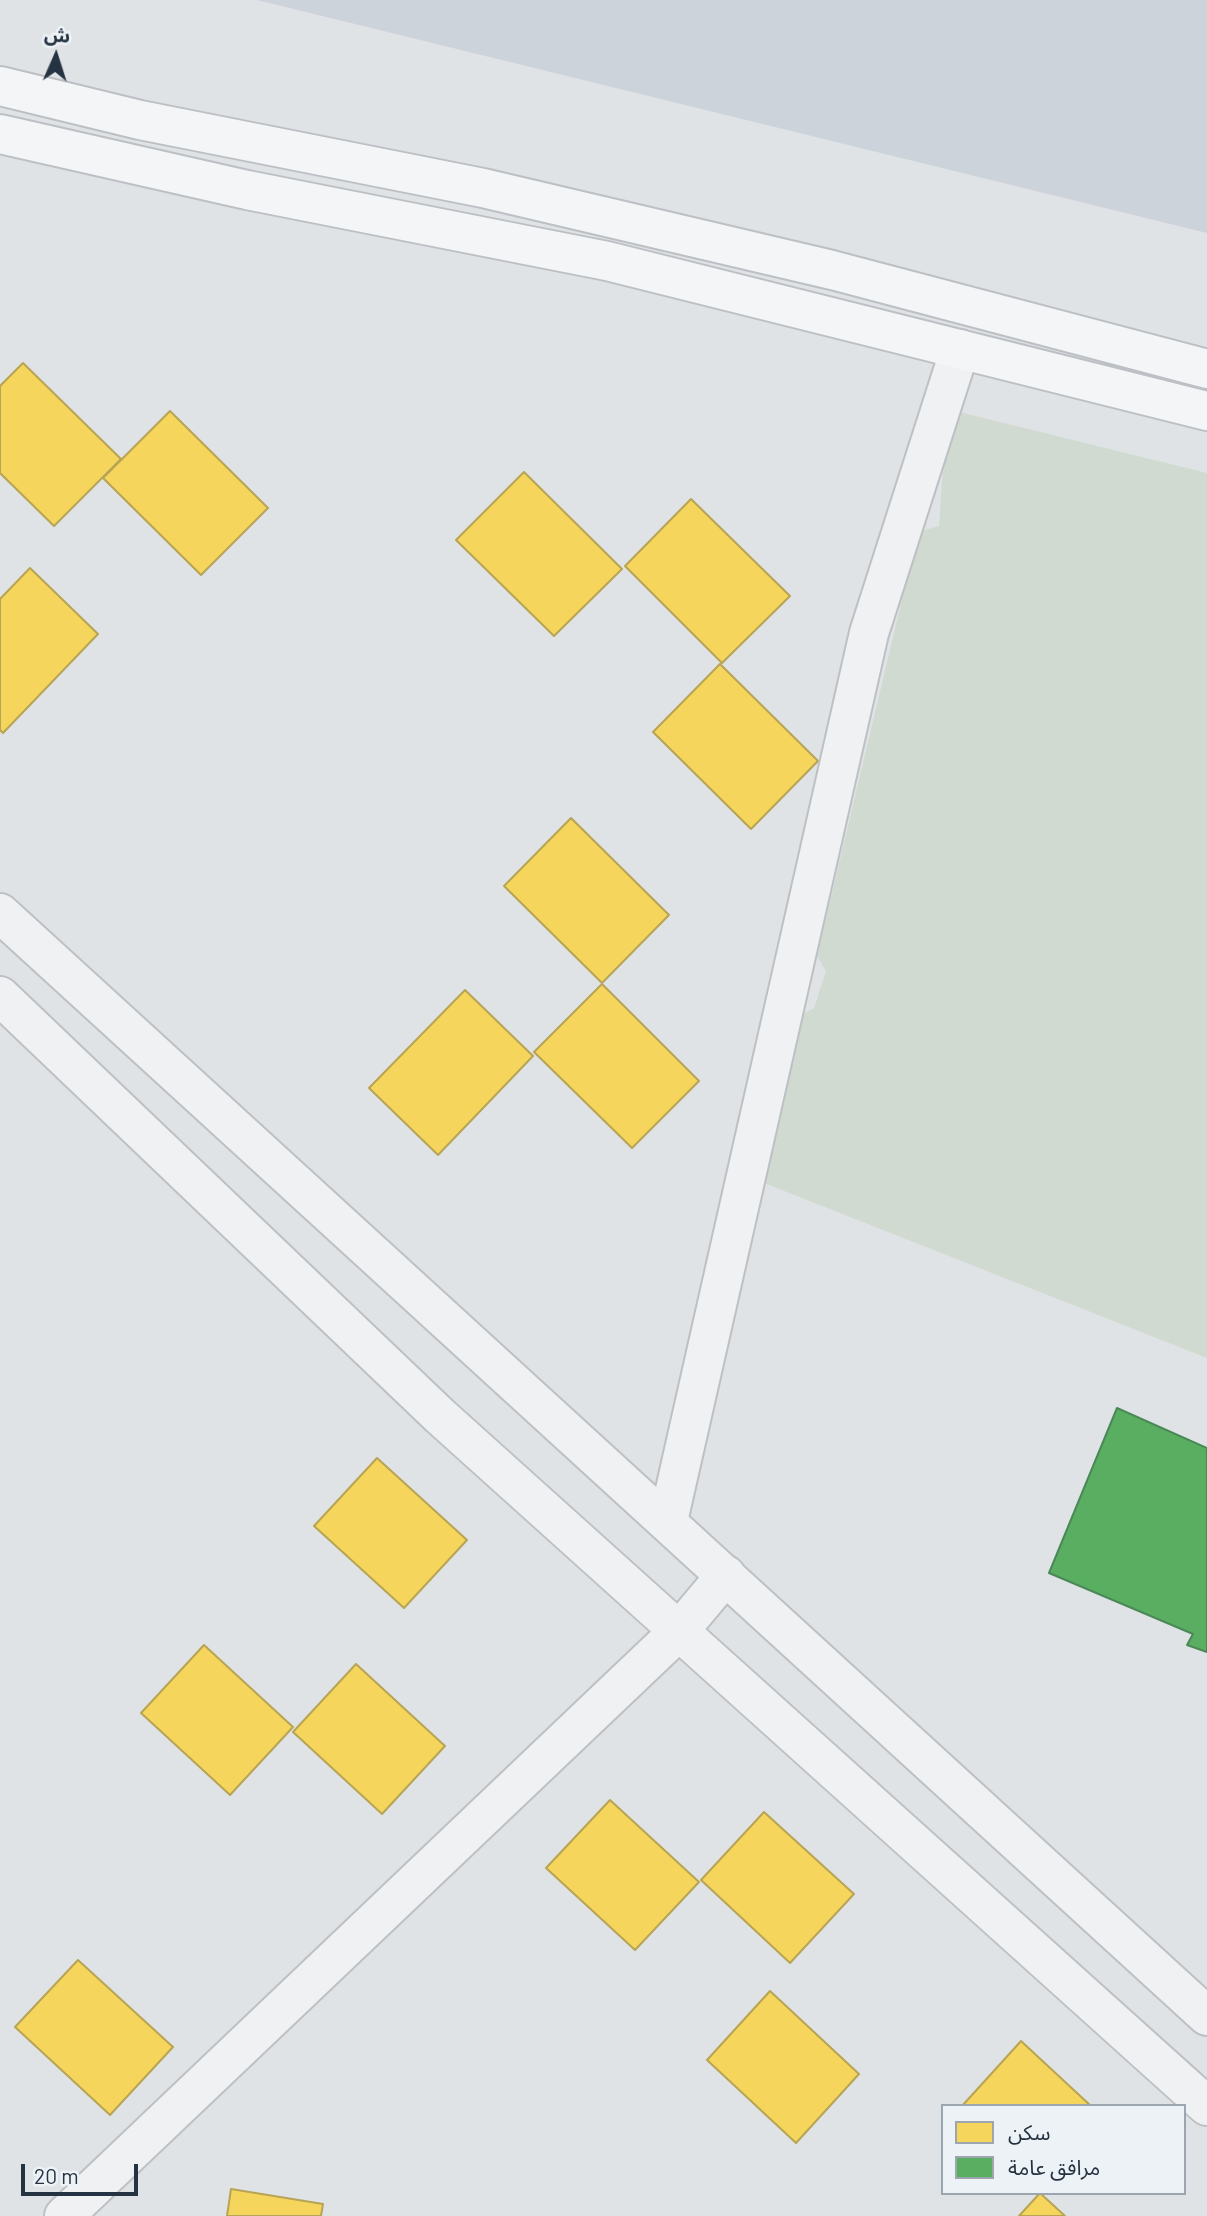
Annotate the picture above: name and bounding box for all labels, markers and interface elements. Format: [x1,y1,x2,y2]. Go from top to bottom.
north arrow [21,21,91,91]
text: ش [44,22,71,47]
legend [941,2104,1186,2195]
text: سكن [1008,2119,1050,2144]
scale bar [24,2150,142,2194]
text: مرافق عامة [1008,2154,1100,2179]
text: 20 m [34,2163,79,2188]

